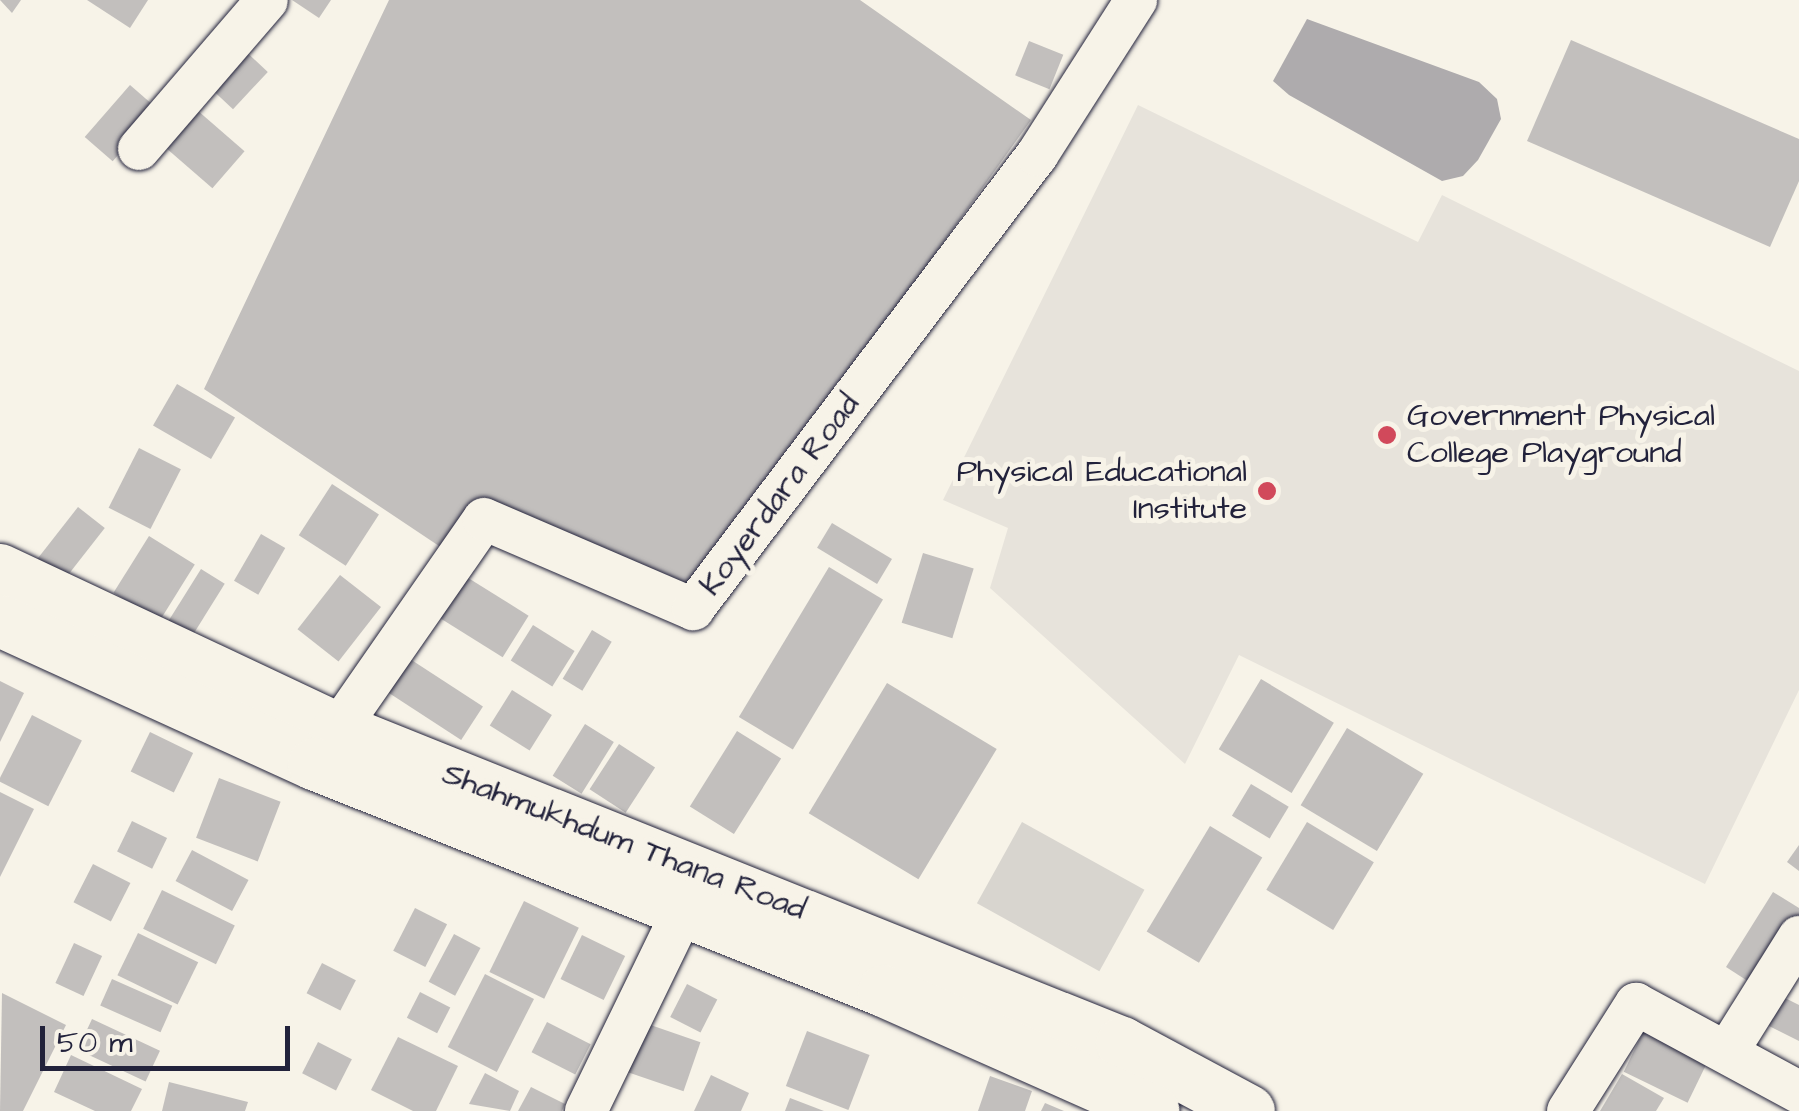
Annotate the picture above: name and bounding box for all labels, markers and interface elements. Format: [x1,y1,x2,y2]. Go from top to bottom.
street label: Koyerdara Road [692,386,868,604]
place label: Government Physical College Playground [1407,398,1715,473]
marker: Government Physical College Playground [1376,424,1398,446]
place label: Physical Educational Institute [957,454,1247,529]
marker: Physical Educational Institute [1256,480,1278,502]
street label: Shahmukhdum Thana Road [437,755,811,929]
scale bar [45,1006,295,1068]
text: 50 m [57,1022,133,1064]

